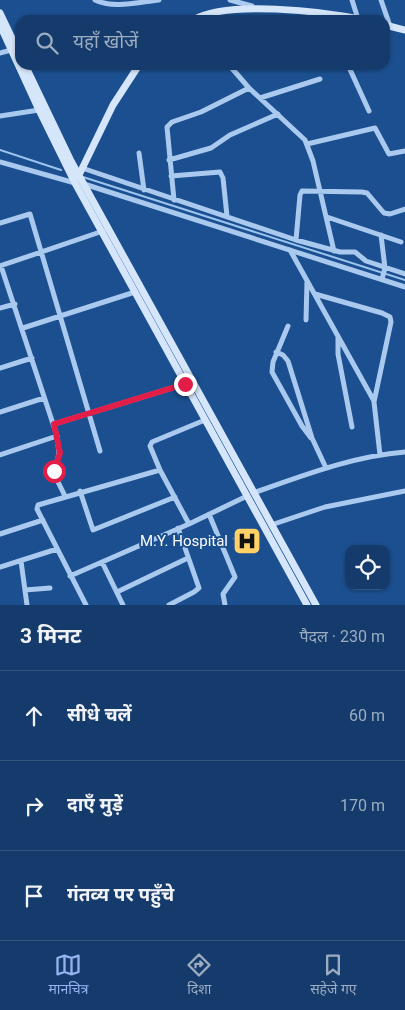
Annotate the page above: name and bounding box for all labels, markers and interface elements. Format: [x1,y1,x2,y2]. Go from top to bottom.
search box [15,15,390,70]
icon: search [33,29,61,57]
text: यहाँ खोजें [73,30,138,53]
route end [174,373,197,396]
route start [43,460,66,483]
hospital icon: M.Y. Hospital [232,526,262,556]
place label: M.Y. Hospital [140,532,228,550]
map controls [345,545,390,590]
button: locate [345,545,390,590]
text: 3 मिनट [20,624,81,648]
text: पैदल · 230 m [299,627,385,646]
icon: ahead [20,702,48,730]
text: सीधे चलें [67,703,132,726]
text: 60 m [349,706,385,725]
icon: right [20,792,48,820]
text: दाएँ मुड़ें [67,793,123,816]
text: 170 m [340,796,385,815]
icon: arrive [20,882,48,910]
text: गंतव्य पर पहुँचे [67,883,174,906]
tab: मानचित्र [48,951,88,1000]
tab: दिशा [185,951,213,1000]
tab: सहेजे गए [310,951,357,1000]

